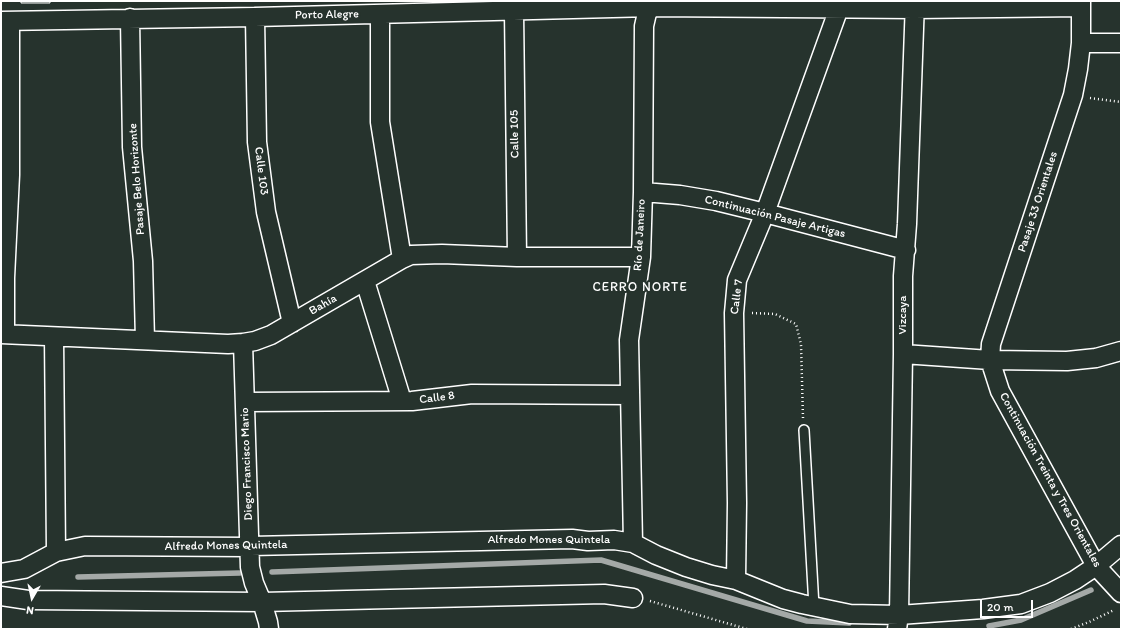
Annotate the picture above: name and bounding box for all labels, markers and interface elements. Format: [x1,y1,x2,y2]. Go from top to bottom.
street label: Porto Alegre [295,7,359,23]
street label: Calle 105 [507,110,523,158]
street label: Pasaje Belo Horizonte [126,123,148,235]
street label: Calle 103 [251,146,271,196]
street label: Pasaje 33 Orientales [1015,150,1061,254]
street label: Continuación Pasaje Artigas [703,193,847,241]
street label: Río de Janeiro [631,199,649,271]
street label: Calle 7 [728,279,746,315]
district label: CERRO NORTE [592,280,688,296]
street label: Bahía [307,291,339,319]
street label: Vizcaya [896,296,910,334]
street label: Calle 8 [418,389,456,407]
street label: Continuación Treinta y Tres Orientales [996,390,1104,570]
street label: Diego Francisco Mario [238,407,256,521]
street label: Alfredo Mones Quintela [488,533,610,547]
street label: Alfredo Mones Quintela [165,538,287,554]
north arrow [12,578,52,618]
scale bar [982,592,1035,618]
text: 20 m [987,600,1014,614]
text: N [25,603,35,617]

